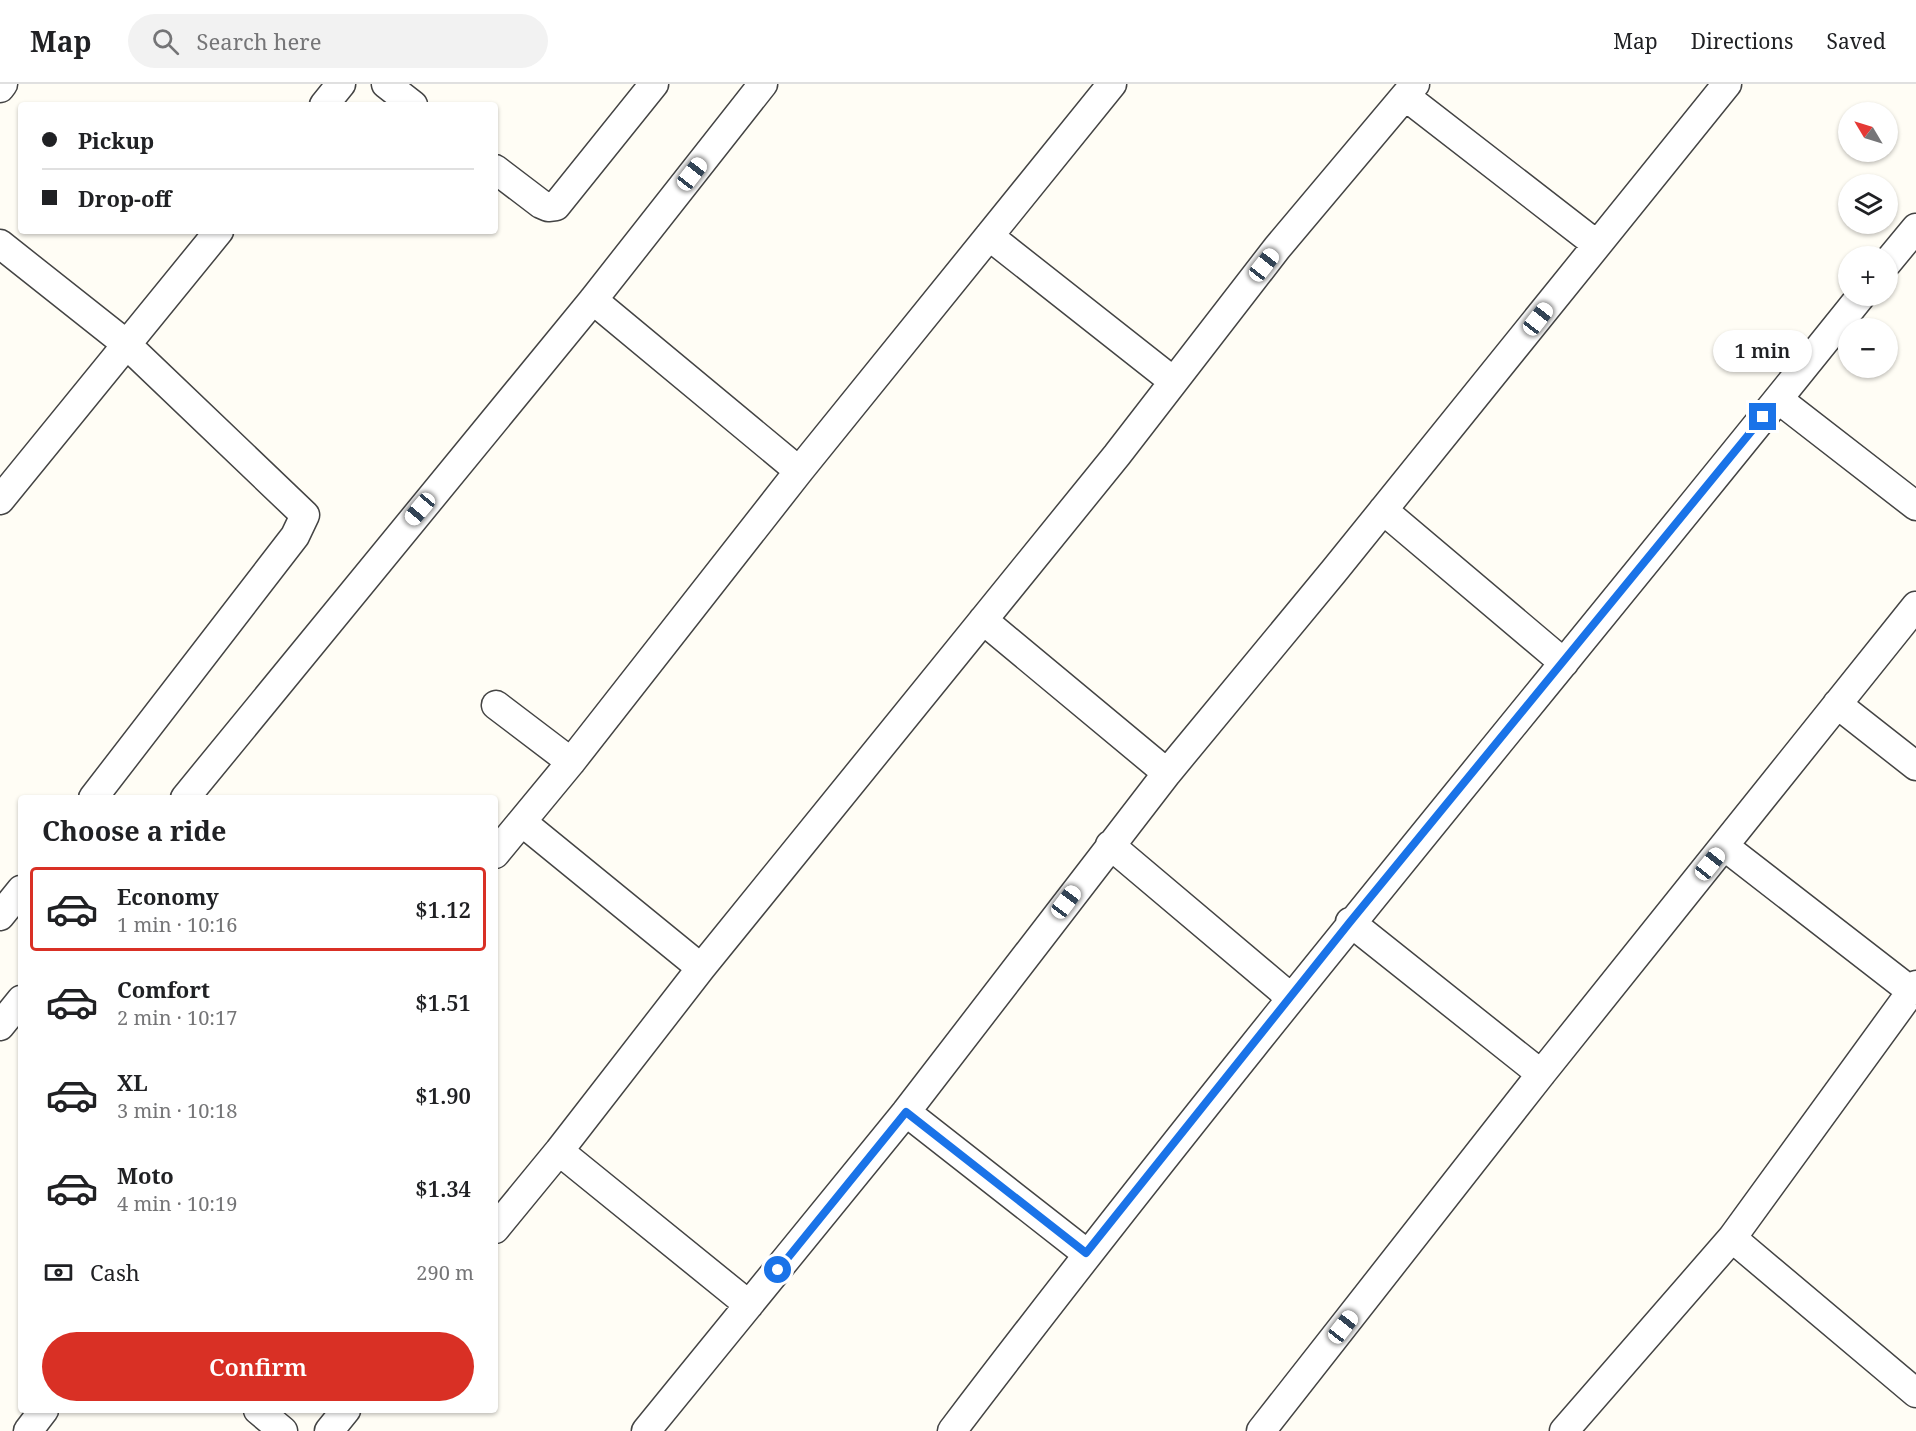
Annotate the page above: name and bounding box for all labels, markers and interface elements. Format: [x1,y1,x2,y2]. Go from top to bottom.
search box [128,14,548,68]
text: Map [30,22,92,60]
icon: search [149,25,182,58]
text: Search here [197,26,321,56]
text: Map [1613,27,1658,55]
text: Directions [1691,27,1793,55]
text: Saved [1826,27,1886,55]
north arrow [1838,102,1898,162]
map controls [1838,102,1898,378]
text: Pickup [78,125,154,155]
car [674,154,710,194]
button: layers [1838,174,1898,234]
text: Drop-off [78,183,171,213]
car [1246,245,1282,285]
button: + [1838,246,1898,306]
car [1520,299,1556,339]
button: − [1838,318,1898,378]
callout: 1 min [1714,330,1812,372]
text: 1 min [1735,337,1790,364]
route end [1749,403,1776,430]
car [402,489,438,529]
text: Choose a ride [42,812,227,849]
car [1692,844,1728,884]
text: Economy [117,881,219,911]
icon: car [45,882,99,936]
car [1048,882,1084,922]
text: $1.12 [415,894,471,924]
text: 1 min · 10:16 [117,911,237,938]
text: Comfort [117,974,210,1004]
icon: car [45,975,99,1029]
text: $1.51 [415,987,471,1017]
text: 2 min · 10:17 [117,1004,237,1031]
text: XL [117,1067,148,1097]
icon: car [45,1068,99,1122]
text: $1.90 [415,1080,471,1110]
text: 3 min · 10:18 [117,1097,237,1124]
text: Moto [117,1160,174,1190]
icon: car [45,1161,99,1215]
text: $1.34 [415,1173,471,1203]
text: 4 min · 10:19 [117,1190,237,1217]
icon: cash [42,1256,75,1289]
route start [764,1256,791,1283]
text: Cash [90,1257,140,1287]
text: 290 m [416,1259,474,1286]
car [1325,1307,1361,1347]
button: Confirm [42,1332,474,1401]

